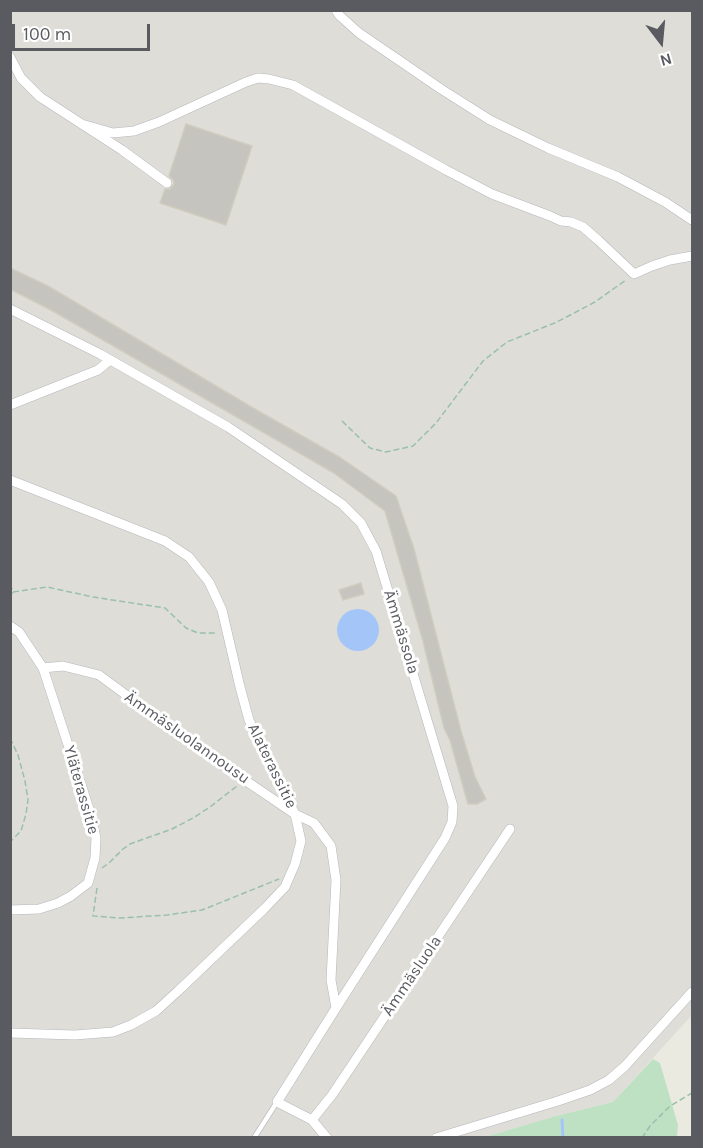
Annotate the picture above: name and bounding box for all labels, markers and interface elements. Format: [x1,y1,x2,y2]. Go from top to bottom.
scale bar [15,12,153,50]
north arrow [631,12,691,72]
text: 100 m [23,23,71,45]
text: N [658,49,674,70]
street label: Ämmässola [379,588,423,676]
street label: Ämmäsluolannousu [121,688,253,788]
street label: Alaterassitie [243,720,301,812]
street label: Yläterassitie [59,743,103,837]
street label: Ämmäsluola [378,932,446,1020]

